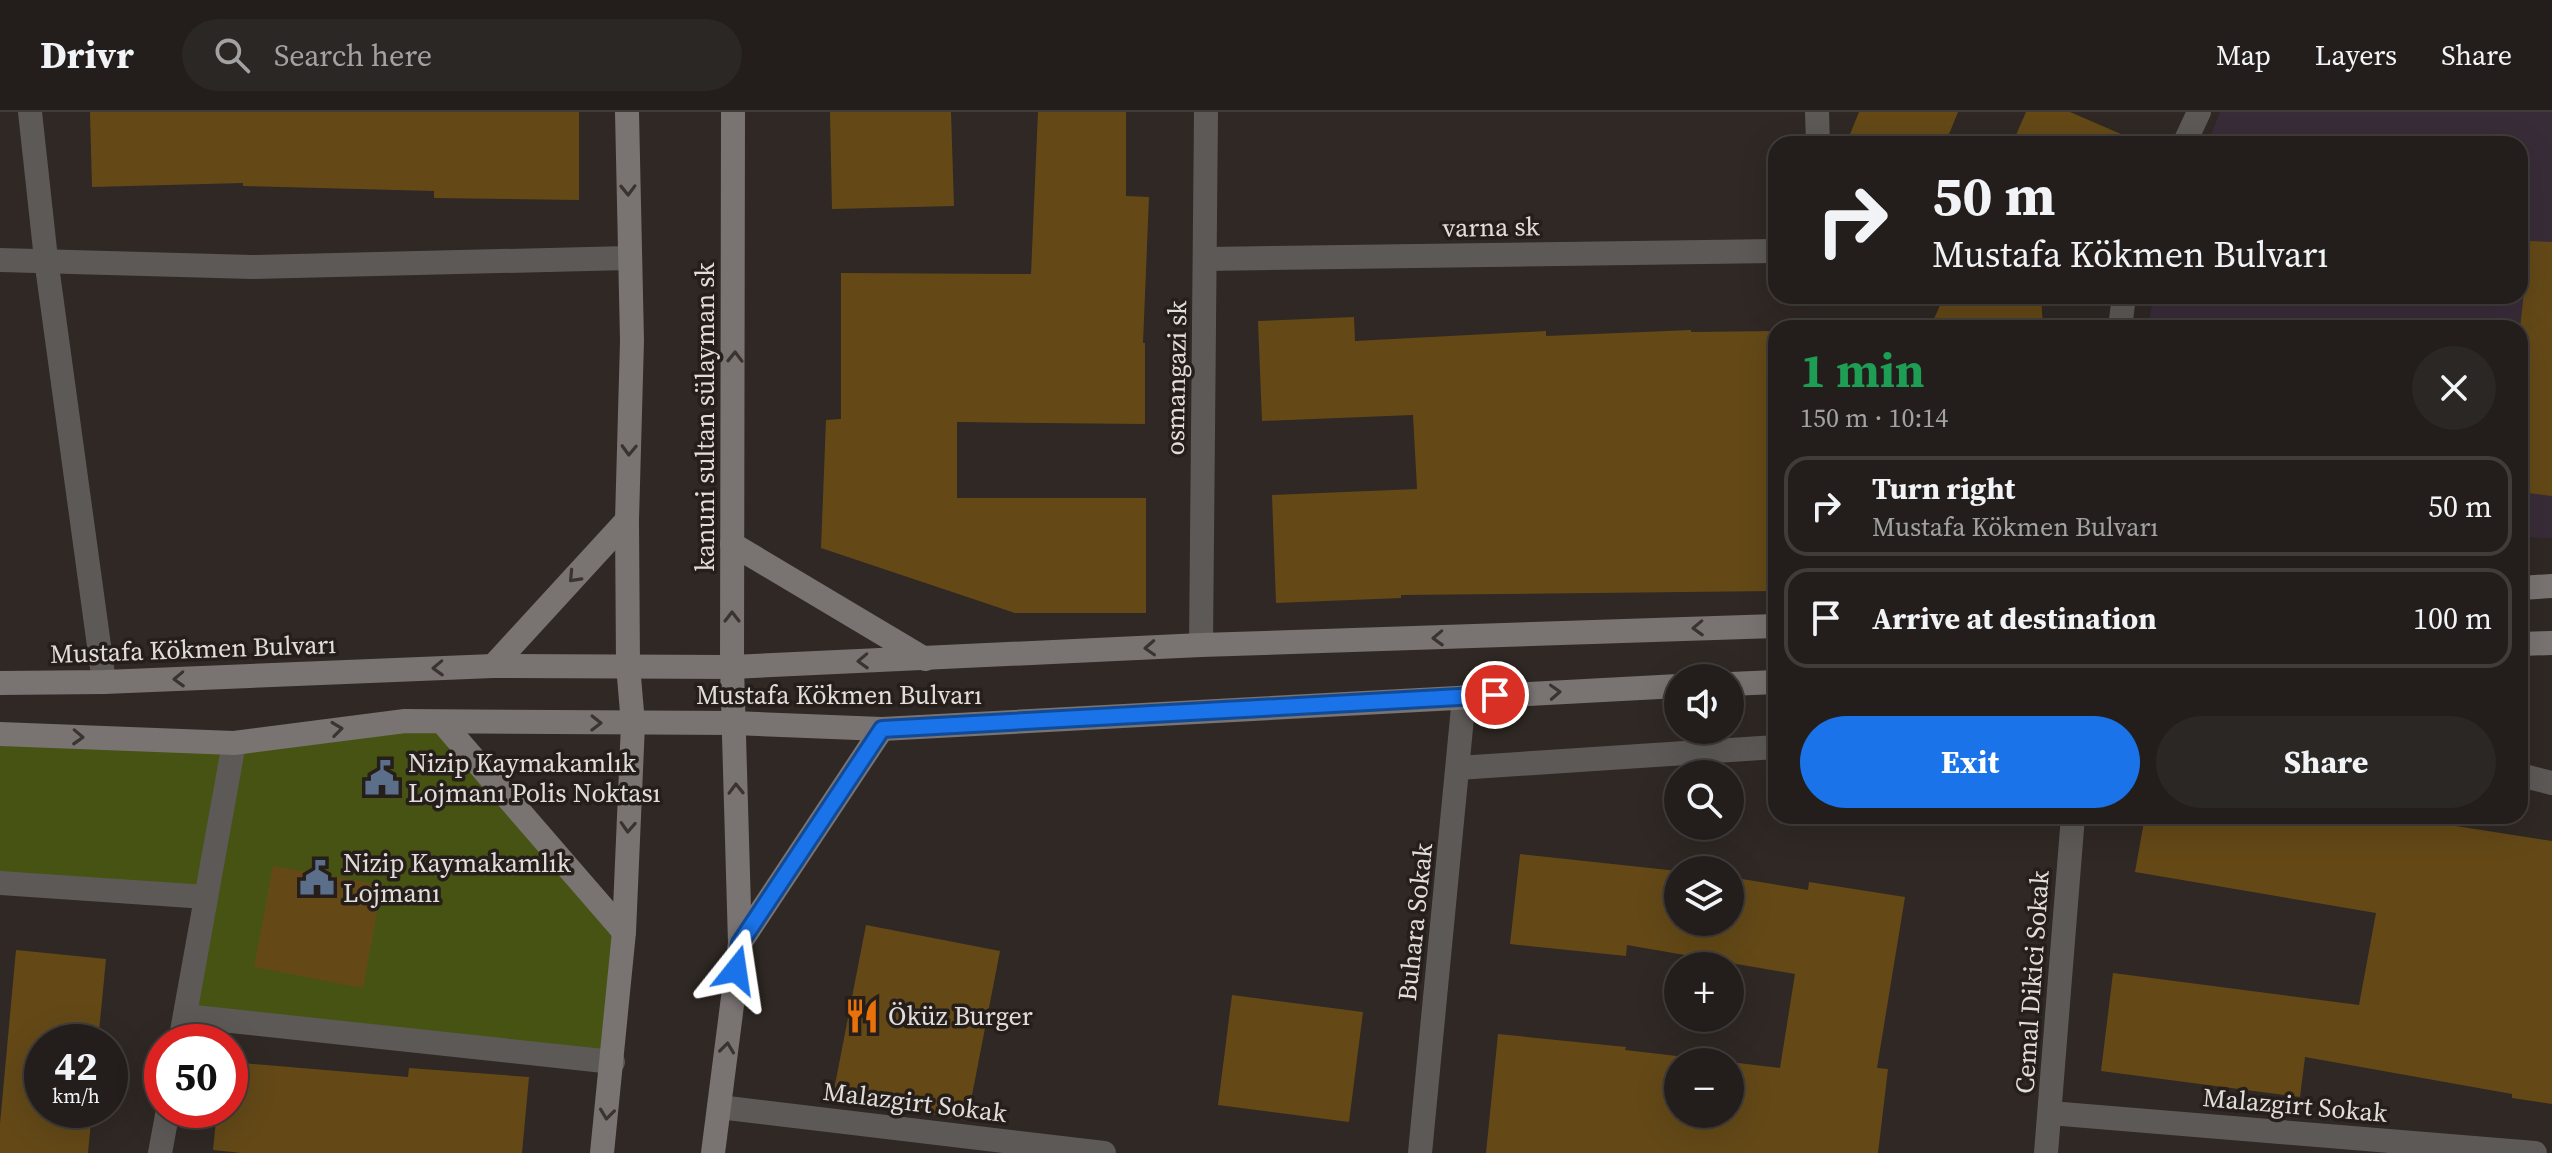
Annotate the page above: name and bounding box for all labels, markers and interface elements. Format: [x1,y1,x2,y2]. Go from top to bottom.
search box [182,19,742,91]
text: Drivr [40,29,134,81]
icon: search [210,33,254,77]
text: Search here [274,35,432,76]
text: Map [2216,36,2271,74]
text: Layers [2315,36,2397,74]
text: Share [2441,36,2512,74]
text: 50 m [1932,157,2055,234]
icon: right [1800,168,1904,272]
one-way arrow [619,184,637,197]
street label: varna sk [1442,208,1541,246]
text: Mustafa Kökmen Bulvarı [1932,230,2328,279]
street label: kanuni sultan sülayman sk [687,262,723,572]
street label: osmangazi sk [1157,299,1195,456]
text: 1 min [1800,337,1925,403]
button: close [2412,346,2496,430]
one-way arrow [726,350,744,363]
text: 150 m · 10:14 [1800,400,1948,436]
one-way arrow [620,444,637,457]
text: Turn right [1872,468,2015,509]
icon: right [1804,484,1848,528]
text: 50 m [2428,486,2492,527]
text: Mustafa Kökmen Bulvarı [1872,509,2158,545]
one-way arrow [569,568,583,583]
icon: arrive [1804,596,1848,640]
text: Arrive at destination [1872,598,2157,639]
text: 100 m [2413,598,2492,639]
one-way arrow [723,610,741,623]
one-way arrow [1691,620,1704,637]
street label: Mustafa Kökmen Bulvarı [49,626,337,672]
one-way arrow [1431,629,1444,646]
one-way arrow [1143,639,1156,656]
one-way arrow [856,653,869,670]
one-way arrow [431,660,444,677]
pin [1461,661,1529,729]
map controls [1664,664,1744,1128]
button: sound [1664,664,1744,744]
one-way arrow [172,671,185,688]
icon: arrive [1473,673,1517,717]
street label: Mustafa Kökmen Bulvarı [696,677,982,713]
one-way arrow [1549,684,1562,701]
one-way arrow [590,715,603,732]
button: Exit [1800,716,2140,808]
button: Share [2156,716,2496,808]
one-way arrow [331,721,344,738]
one-way arrow [72,728,85,745]
place label: Nizip Kaymakamlık Lojmanı Polis Noktası [408,745,660,811]
public building icon: Nizip Kaymakamlık Lojmanı Polis Noktası [363,759,401,797]
button: search [1664,760,1744,840]
one-way arrow [727,782,744,795]
one-way arrow [620,821,637,834]
street label: Buhara Sokak [1389,840,1441,1003]
place label: Nizip Kaymakamlık Lojmanı [343,845,572,911]
button: layers [1664,856,1744,936]
public building icon: Nizip Kaymakamlık Lojmanı [298,859,336,897]
street label: Cemal Dikici Sokak [2006,868,2058,1095]
position arrow [694,928,778,1012]
button: + [1664,952,1744,1032]
restaurant icon: Öküz Burger [843,997,881,1035]
place label: Öküz Burger [888,998,1033,1034]
speed limit sign: 50 [144,1024,248,1128]
text: 42 [54,1039,98,1093]
one-way arrow [718,1041,735,1054]
button: − [1664,1048,1744,1128]
street label: Malazgirt Sokak [821,1073,1010,1131]
street label: Malazgirt Sokak [2201,1079,2389,1131]
text: km/h [52,1082,100,1110]
one-way arrow [598,1108,615,1121]

